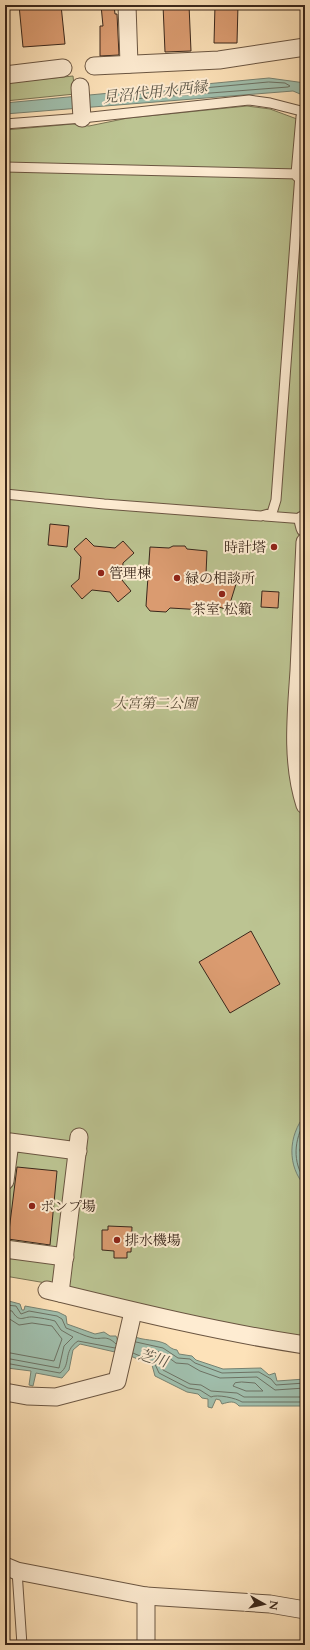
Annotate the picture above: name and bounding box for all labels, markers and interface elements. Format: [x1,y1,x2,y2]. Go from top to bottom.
water label: 見沼代用水西縁 [102,76,210,107]
place label: 時計塔 [224,538,266,557]
marker: 時計塔 [269,542,279,552]
place label: 管理棟 [109,564,151,583]
marker: 管理棟 [96,568,106,578]
place label: 緑の相談所 [185,569,255,588]
marker: 緑の相談所 [172,573,182,583]
marker: 茶室 松籟 [217,589,227,599]
place label: 茶室 松籟 [192,600,252,619]
park label: 大宮第二公園 [113,694,199,713]
place label: ポンプ場 [40,1197,96,1216]
marker: ポンプ場 [27,1201,37,1211]
place label: 排水機場 [125,1231,181,1250]
marker: 排水機場 [112,1235,122,1245]
water label: 芝川 [136,1344,172,1373]
north arrow [244,1584,284,1624]
text: N [265,1600,281,1612]

